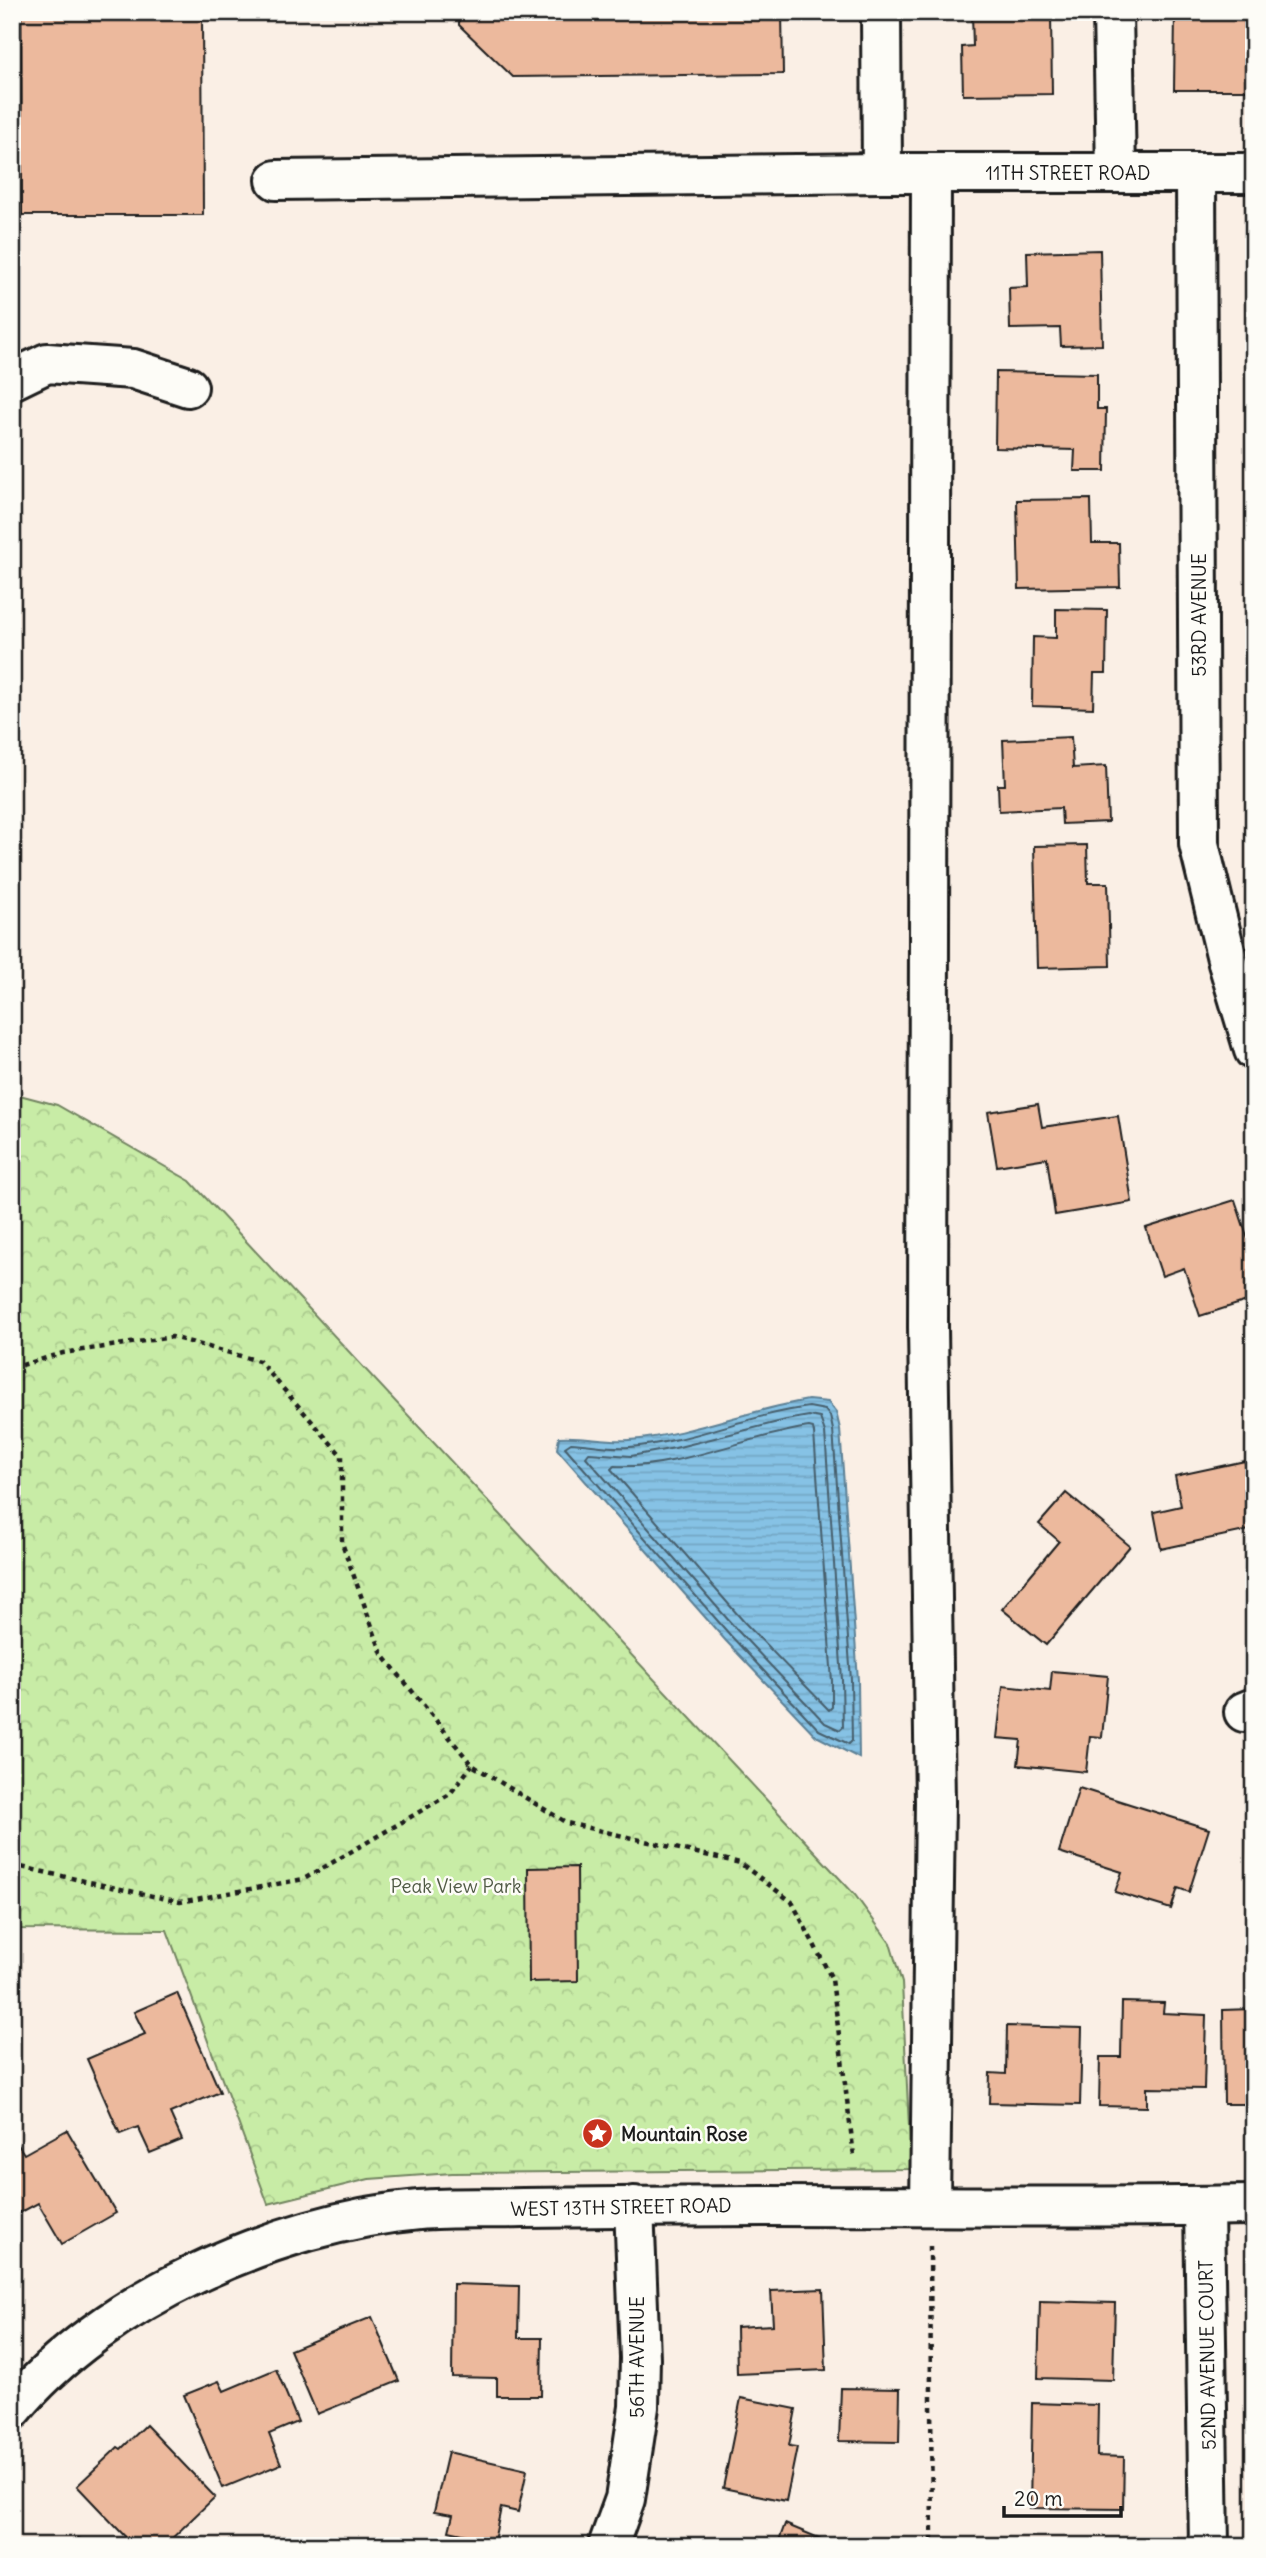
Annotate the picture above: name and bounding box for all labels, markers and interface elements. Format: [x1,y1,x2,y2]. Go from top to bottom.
street label: 11TH STREET ROAD [986,161,1150,185]
street label: 53RD AVENUE [1187,553,1211,677]
park label: Peak View Park [390,1874,522,1898]
place icon: Mountain Rose [581,2117,615,2151]
place label: Mountain Rose [621,2122,747,2146]
street label: WEST 13TH STREET ROAD [510,2193,732,2221]
street label: 52ND AVENUE COURT [1193,2260,1221,2450]
street label: 56TH AVENUE [625,2296,649,2418]
scale bar [1004,2474,1121,2518]
text: 20 m [1014,2485,1063,2512]

